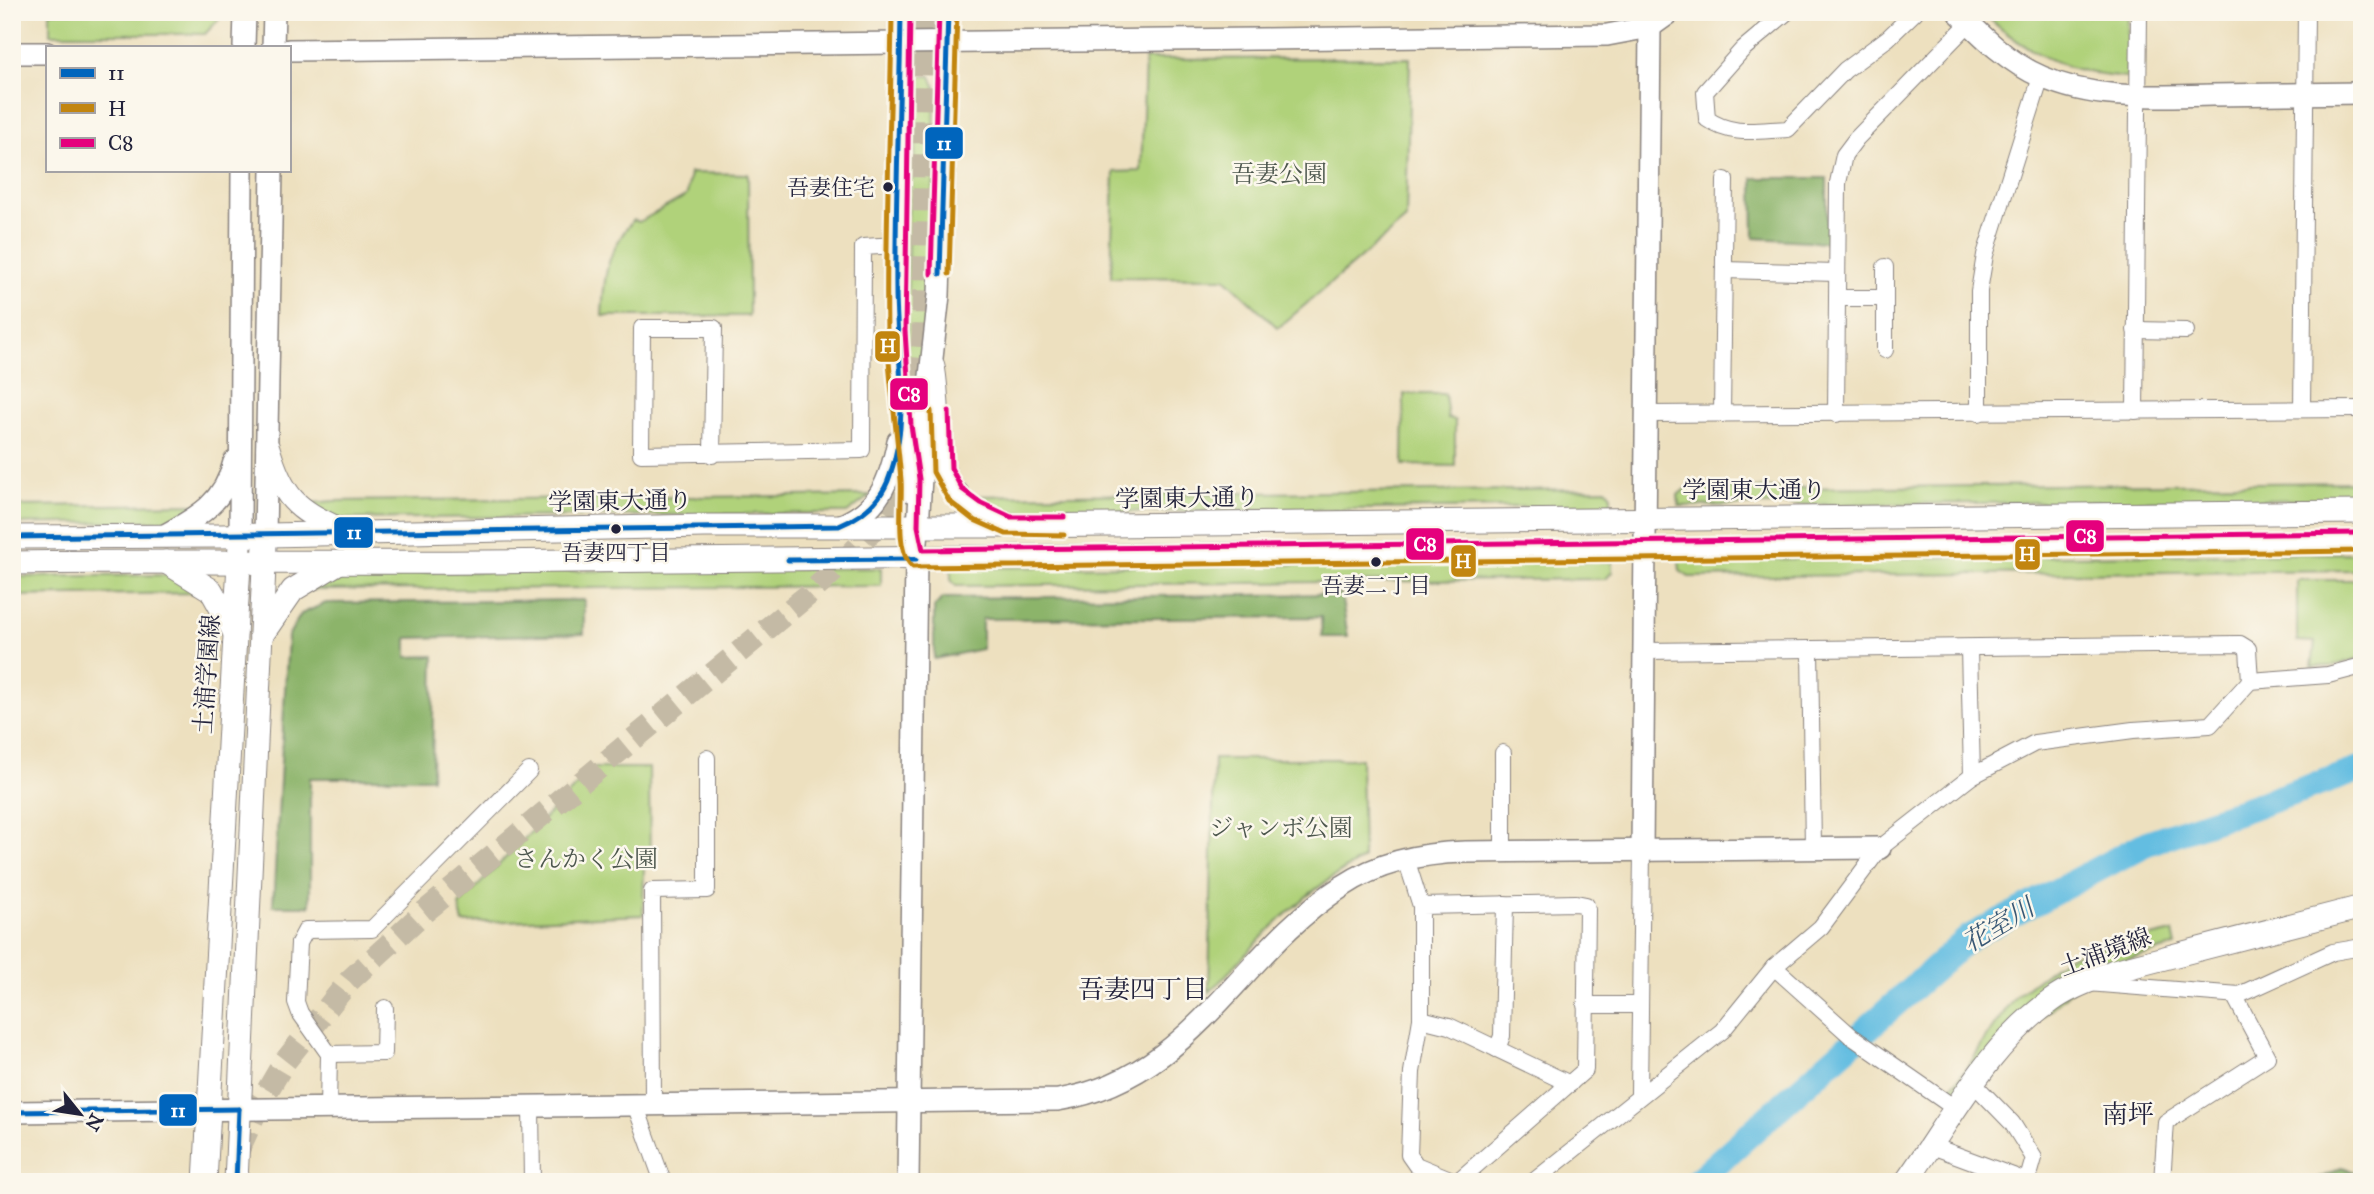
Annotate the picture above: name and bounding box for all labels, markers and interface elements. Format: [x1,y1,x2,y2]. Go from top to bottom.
legend [46,46,290,172]
text: 11 [108,60,125,86]
text: H [108,96,126,122]
line badge: 11 [924,126,964,160]
text: C8 [108,130,133,156]
text: 11 [936,132,952,155]
park label: 吾妻公園 [1231,159,1327,189]
place label: 吾妻住宅 [787,174,875,201]
marker: 吾妻住宅 [881,180,895,194]
line badge: H [874,330,901,363]
text: H [880,335,897,358]
line badge: C8 [889,377,929,411]
text: C8 [897,383,921,406]
street label: 学園東大通り [1682,475,1826,505]
street label: 学園東大通り [1115,482,1259,514]
street label: 学園東大通り [548,485,692,517]
line badge: 11 [333,516,374,549]
line badge: C8 [2065,519,2105,553]
text: 11 [346,521,362,544]
marker: 吾妻四丁目 [609,522,623,536]
text: C8 [2073,525,2097,548]
line badge: C8 [1405,527,1445,561]
text: C8 [1413,533,1437,556]
line badge: H [2014,538,2041,571]
place label: 吾妻四丁目 [561,539,671,566]
text: H [2019,543,2036,566]
line badge: H [1450,544,1477,578]
text: H [1455,550,1472,573]
marker: 吾妻二丁目 [1369,555,1383,569]
place label: 吾妻二丁目 [1321,572,1431,599]
street label: 土浦学園線 [188,613,226,735]
park label: ジャンボ公園 [1209,813,1353,843]
park label: さんかく公園 [514,844,658,874]
water label: 花室川 [1956,890,2042,959]
street label: 土浦境線 [2055,921,2155,983]
district label: 吾妻四丁目 [1078,973,1208,1005]
north arrow [46,1078,116,1148]
line badge: 11 [158,1093,198,1127]
district label: 南坪 [2102,1098,2154,1130]
text: 11 [170,1099,186,1122]
text: N [80,1110,108,1135]

